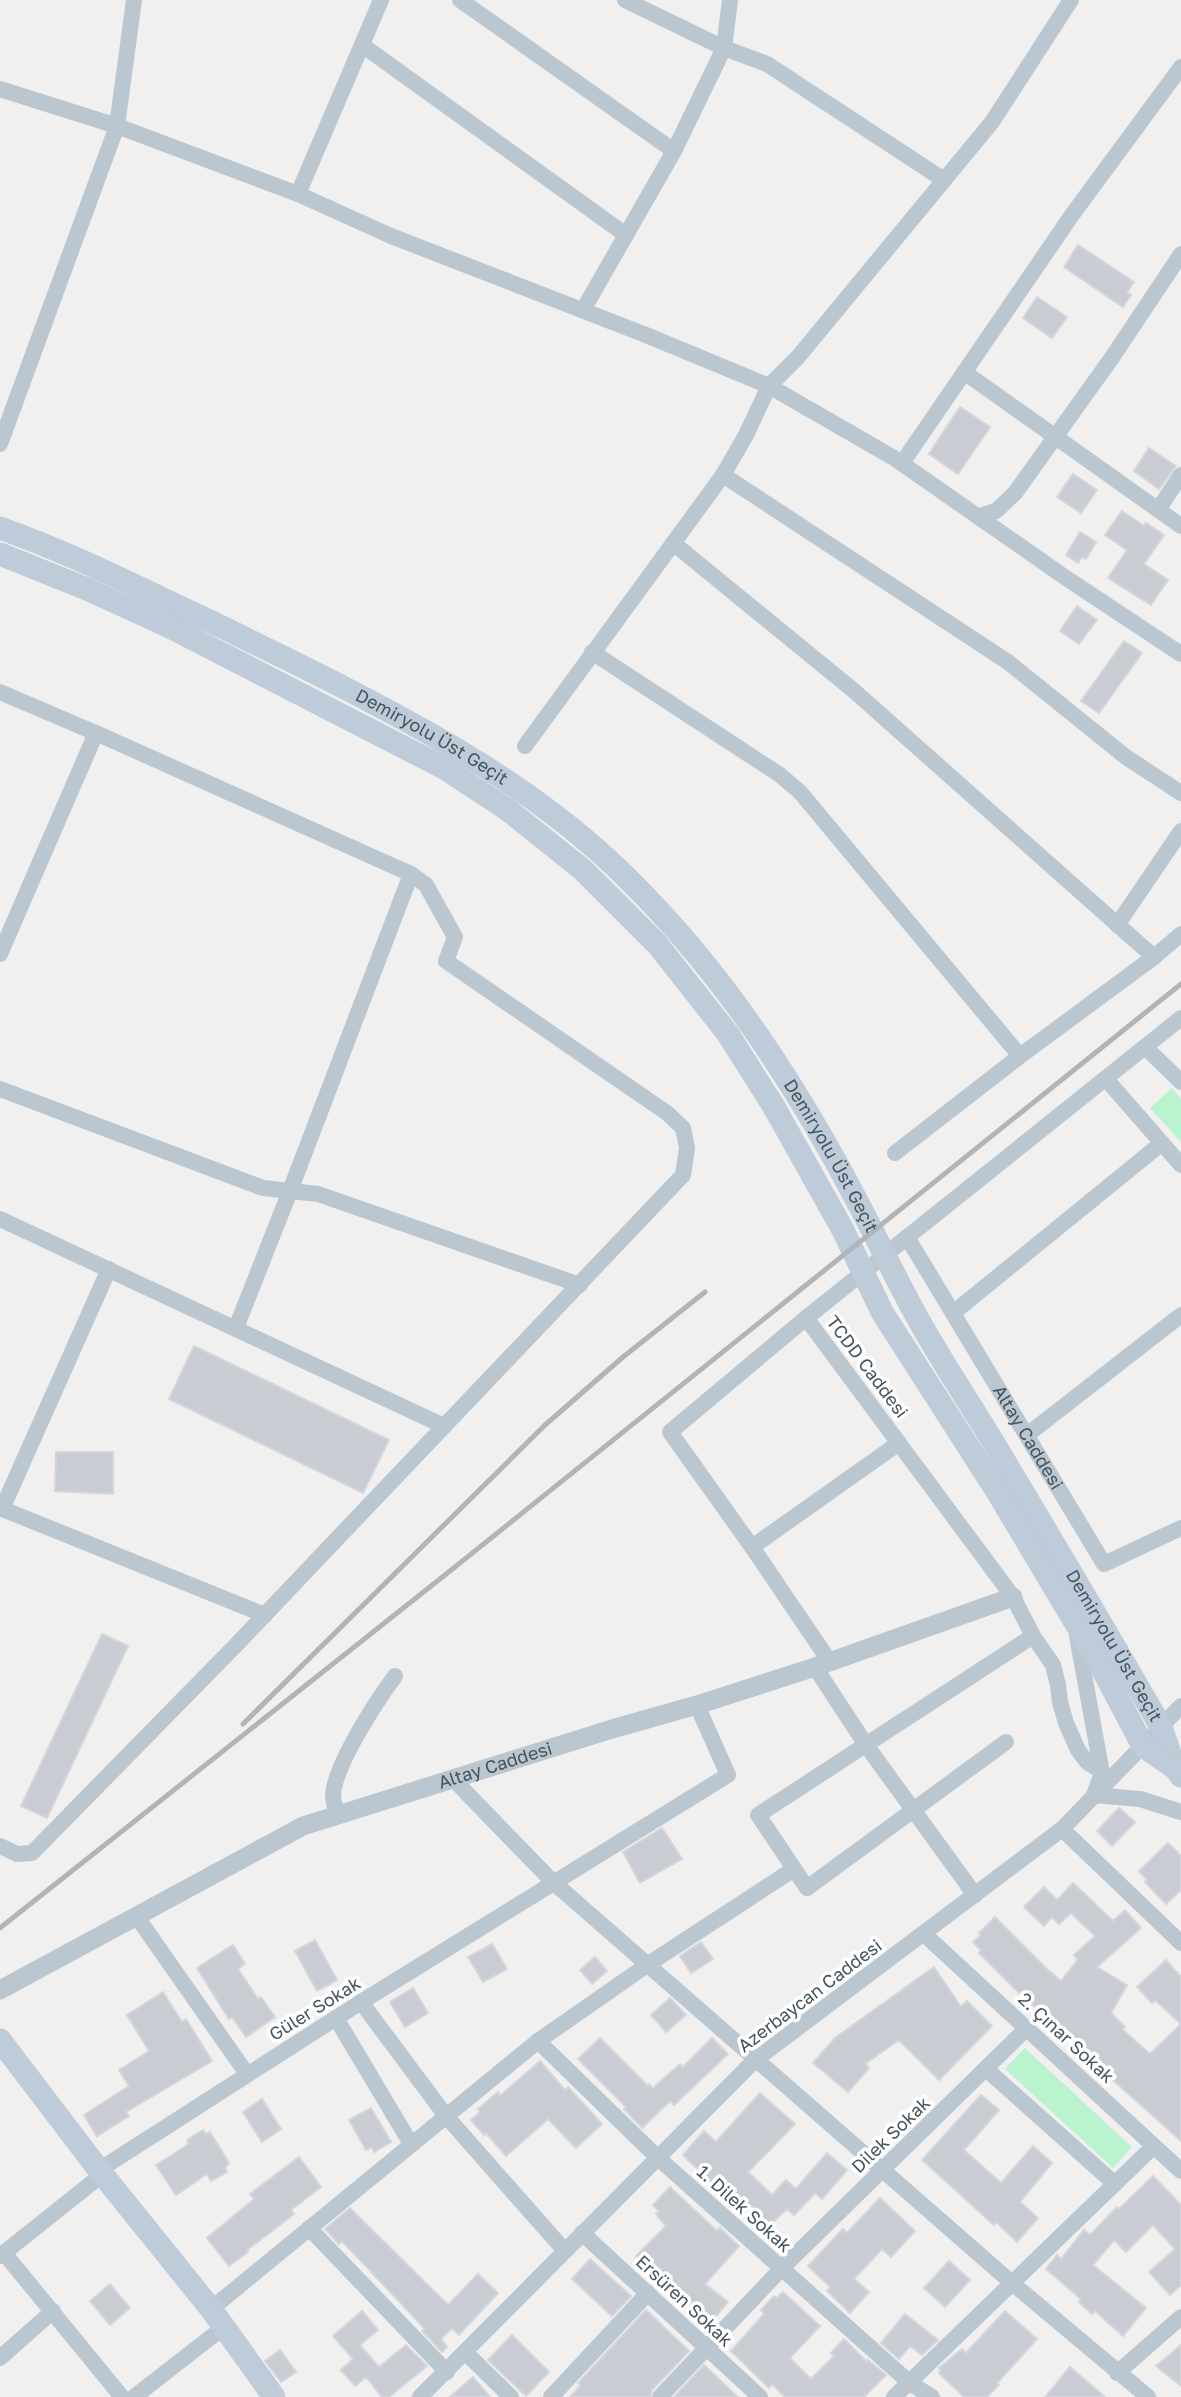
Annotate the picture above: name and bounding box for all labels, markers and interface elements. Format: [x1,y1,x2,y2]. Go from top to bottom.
street label: Demiryolu Üst Geçit [352,684,513,789]
street label: Demiryolu Üst Geçit [780,1075,884,1236]
street label: TCDD Caddesi [822,1311,913,1422]
street label: Altay Caddesi [989,1381,1069,1493]
street label: Demiryolu Üst Geçit [1062,1565,1168,1725]
street label: Altay Caddesi [435,1737,555,1793]
street label: Azerbaycan Caddesi [733,1934,886,2056]
street label: Güler Sokak [265,1971,364,2045]
street label: 2. Çınar Sokak [1014,1987,1119,2087]
street label: Dilek Sokak [846,2091,934,2177]
street label: 1. Dilek Sokak [693,2160,796,2256]
street label: Ersüren Sokak [632,2250,738,2351]

